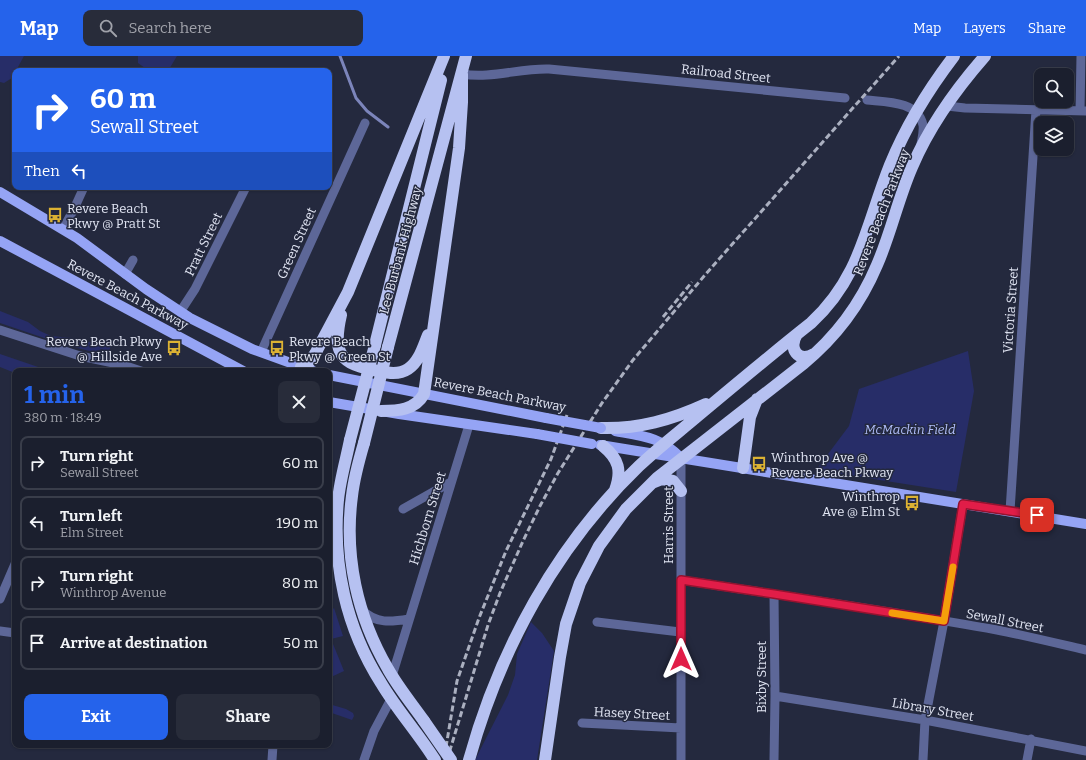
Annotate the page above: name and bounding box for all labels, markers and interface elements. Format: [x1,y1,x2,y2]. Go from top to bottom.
search box [83,10,363,46]
text: Map [20,17,59,40]
icon: search [97,17,119,39]
text: Search here [129,19,212,37]
text: Map [913,20,941,37]
text: Layers [963,20,1006,37]
text: Share [1028,20,1066,37]
street label: Railroad Street [680,61,772,86]
map controls [1034,68,1074,156]
button: search [1034,68,1074,108]
text: 60 m [90,82,156,115]
icon: right [24,84,76,136]
text: Sewall Street [90,116,199,138]
button: layers [1034,116,1074,156]
street label: Revere Beach Parkway [850,147,913,278]
icon: left [68,160,90,182]
text: Then [24,162,60,180]
street label: Lee Burbank Highway [376,185,425,315]
place label: Revere Beach Pkwy @ Pratt St [67,201,161,231]
street label: Green Street [274,205,319,281]
bus stop icon: Revere Beach Pkwy @ Pratt St [46,206,64,224]
street label: Pratt Street [182,210,225,278]
street label: Revere Beach Parkway [65,256,191,333]
street label: Victoria Street [1000,266,1021,354]
place label: Revere Beach Pkwy @ Hillside Ave [46,334,162,364]
place label: Revere Beach Pkwy @ Green St [289,334,391,364]
bus stop icon: Revere Beach Pkwy @ Hillside Ave [165,339,183,357]
bus stop icon: Revere Beach Pkwy @ Green St [268,339,286,357]
street label: Revere Beach Parkway [432,374,567,415]
text: 1 min [24,381,85,409]
button: close [278,381,320,423]
text: 380 m · 18:49 [24,410,102,425]
park label: McMackin Field [864,422,956,437]
text: Turn right [60,447,133,465]
place label: Winthrop Ave @ Revere Beach Pkway [771,450,893,480]
icon: right [26,452,48,474]
text: 60 m [282,454,318,472]
bus stop icon: Winthrop Ave @ Revere Beach Pkway [750,455,768,473]
text: Sewall Street [60,465,139,480]
street label: Hichborn Street [406,469,449,567]
street label: Harris Street [661,486,676,564]
place label: Winthrop Ave @ Elm St [822,489,900,519]
bus stop icon: Winthrop Ave @ Elm St [903,494,921,512]
pin [1020,498,1054,532]
icon: arrive [1026,504,1048,526]
text: Turn left [60,507,122,525]
icon: left [26,512,48,534]
text: 190 m [276,514,318,532]
text: Elm Street [60,525,124,540]
text: Turn right [60,567,133,585]
icon: right [26,572,48,594]
text: 80 m [282,574,318,592]
text: Winthrop Avenue [60,585,166,600]
street label: Sewall Street [965,606,1045,635]
icon: arrive [26,632,48,654]
text: Arrive at destination [60,634,207,652]
text: 50 m [283,634,318,652]
position arrow [660,638,702,680]
street label: Bixby Street [754,641,769,713]
button: Exit [24,694,168,740]
button: Share [176,694,320,740]
street label: Library Street [891,695,975,724]
street label: Hasey Street [593,704,671,723]

